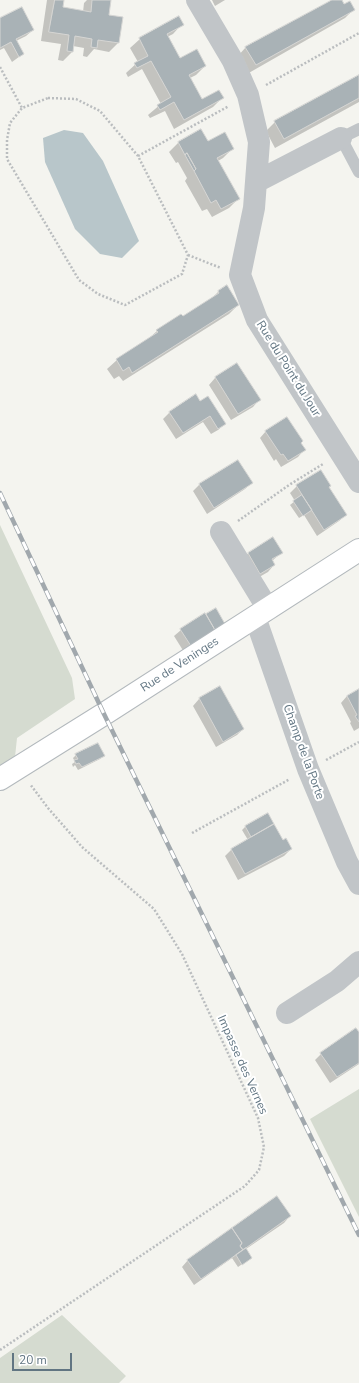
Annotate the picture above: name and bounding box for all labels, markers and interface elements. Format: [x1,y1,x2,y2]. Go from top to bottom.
street label: Rue du Point du Jour [253,318,323,420]
street label: Rue de Veninges [138,634,222,696]
street label: Champ de la Porte [279,702,327,802]
street label: Impasse des Vernes [214,1013,270,1117]
scale bar [14,1345,74,1371]
text: 20 m [19,1352,47,1368]

